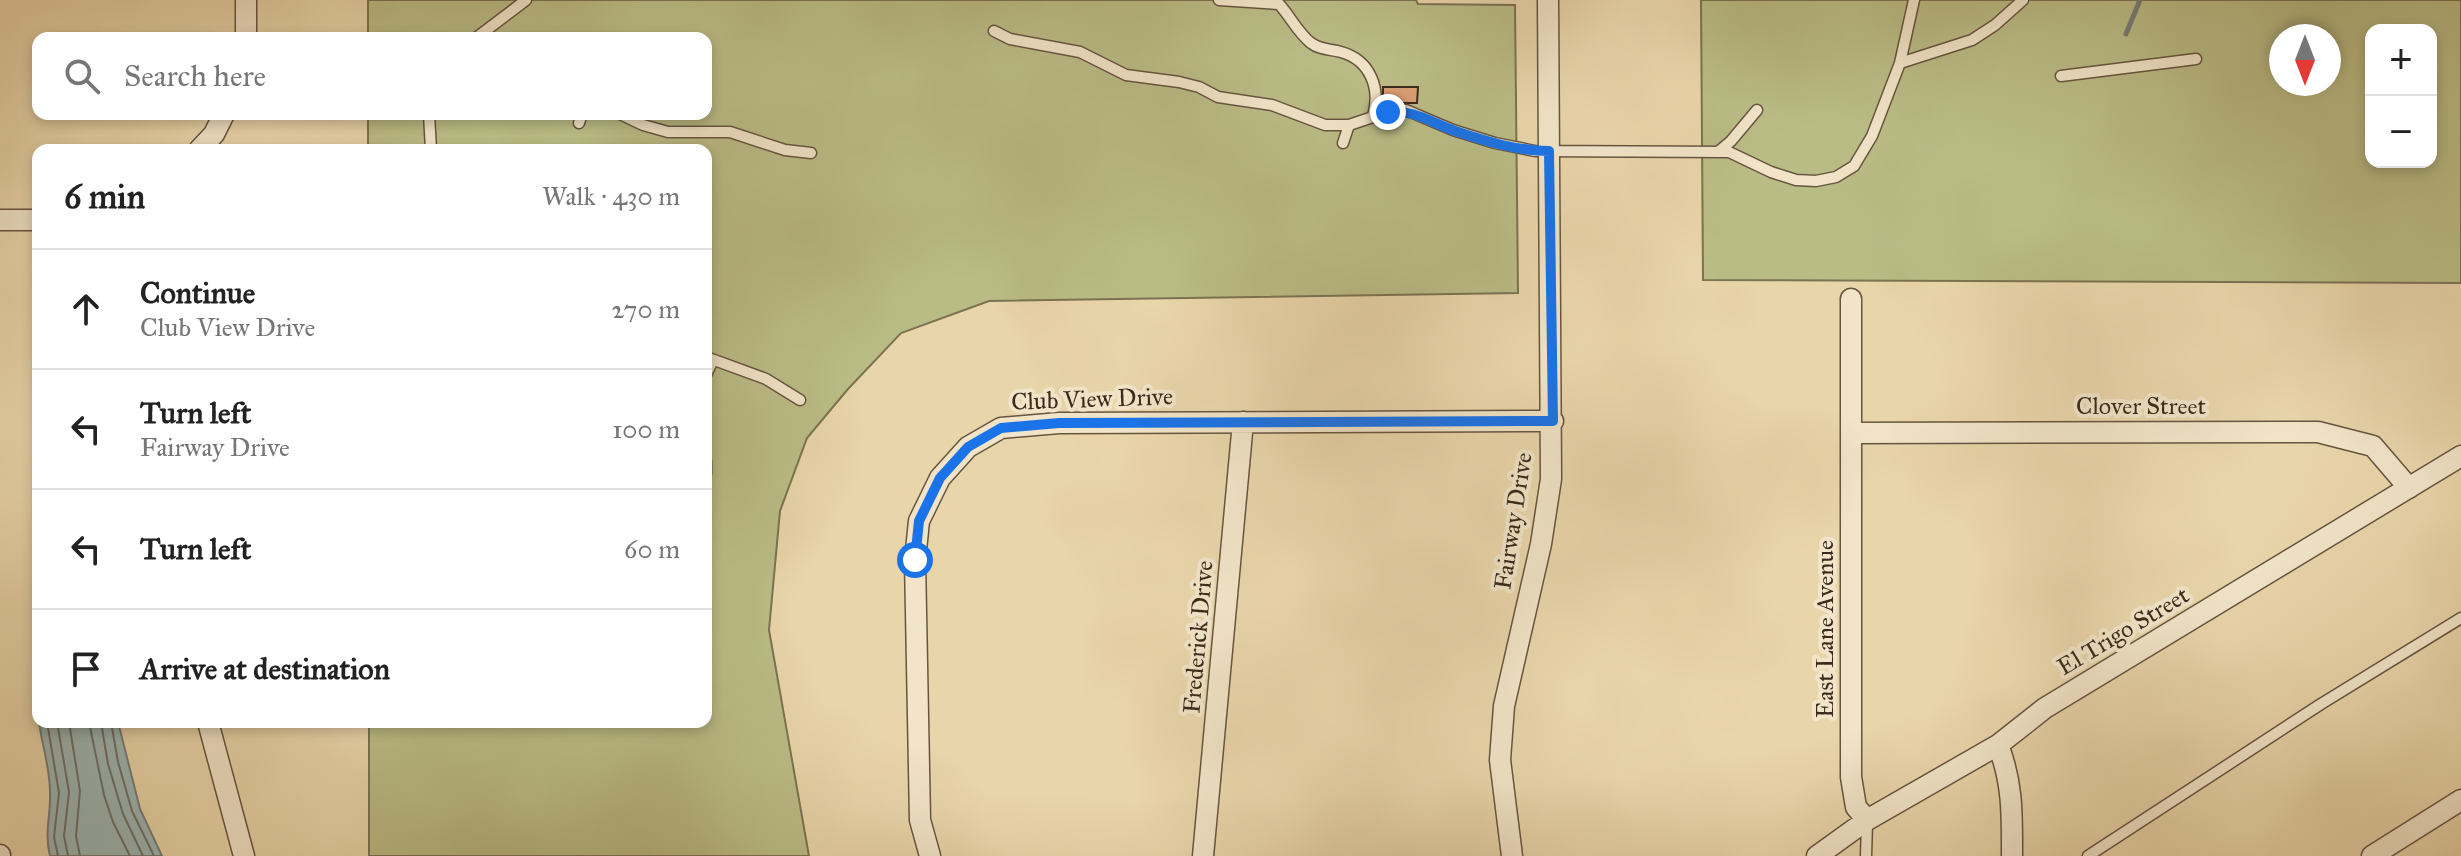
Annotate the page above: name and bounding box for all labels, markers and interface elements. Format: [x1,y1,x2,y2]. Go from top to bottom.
north arrow [2269,24,2341,96]
map controls [2365,24,2437,168]
button: + [2365,24,2437,96]
search box [32,32,712,120]
icon: search [60,54,104,98]
text: Search here [124,58,266,94]
route end [1370,94,1406,130]
button: − [2365,96,2437,168]
text: 6 min [64,176,145,217]
text: Walk · 430 m [542,180,680,212]
text: Continue [140,275,255,311]
icon: ahead [64,287,108,331]
text: 270 m [611,293,680,325]
text: Club View Drive [140,311,315,343]
street label: Club View Drive [1011,381,1173,417]
street label: Clover Street [2076,391,2206,421]
text: Turn left [140,395,251,431]
icon: left [64,407,108,451]
text: 100 m [612,413,680,445]
text: Fairway Drive [140,431,290,463]
street label: Fairway Drive [1487,450,1539,592]
icon: left [64,527,108,571]
text: Turn left [140,531,251,567]
text: 60 m [624,533,680,565]
street label: East Lane Avenue [1810,540,1840,718]
route start [897,542,933,578]
street label: Frederick Drive [1176,559,1220,715]
street label: El Trigo Street [2052,580,2195,682]
icon: arrive [64,647,108,691]
text: Arrive at destination [140,651,390,687]

